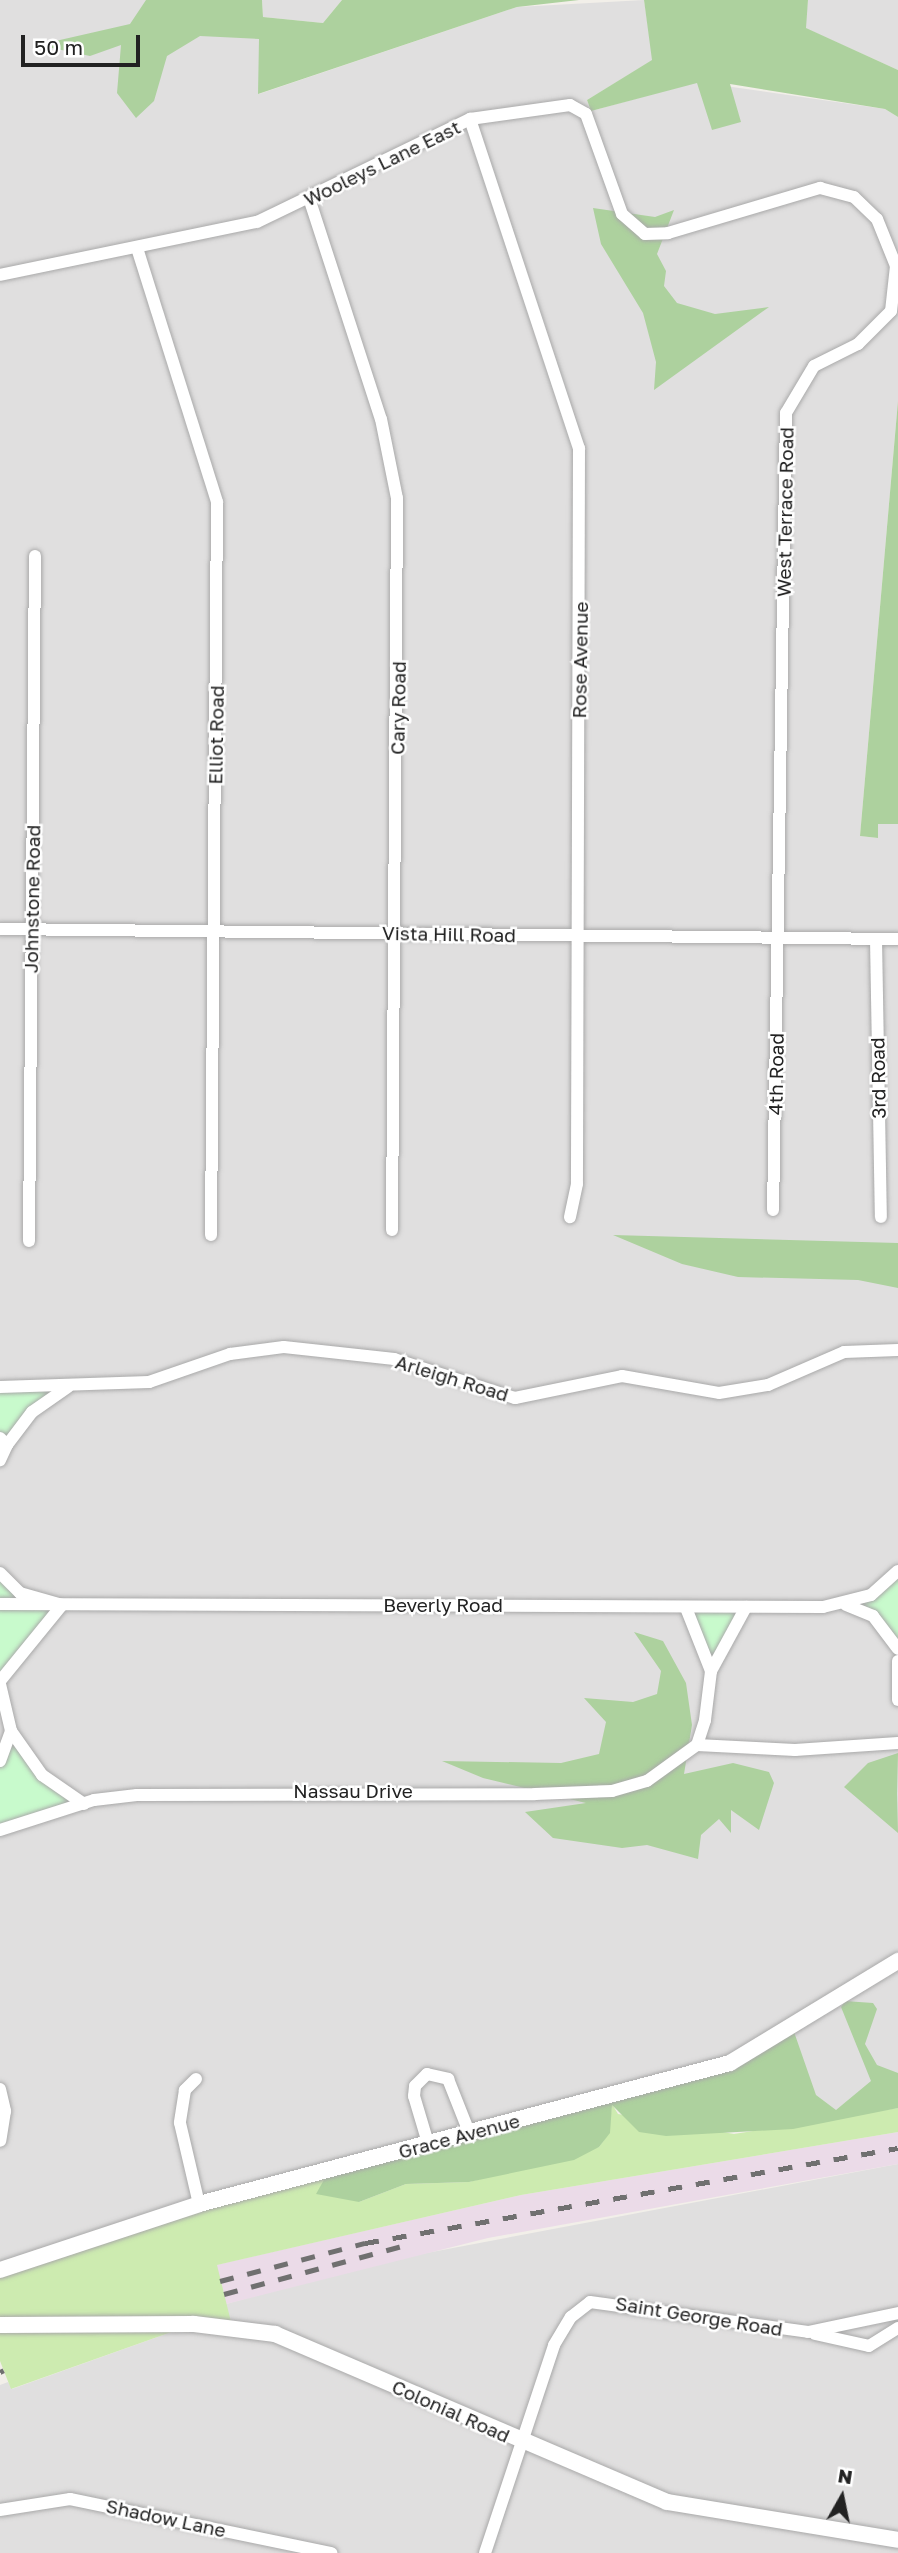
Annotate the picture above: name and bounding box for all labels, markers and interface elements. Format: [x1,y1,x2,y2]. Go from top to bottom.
scale bar [24,21,144,65]
text: 50 m [34,34,83,60]
street label: Wooleys Lane East [300,115,464,211]
street label: West Terrace Road [772,427,798,597]
street label: Rose Avenue [568,601,592,719]
street label: Cary Road [386,661,410,755]
street label: Elliot Road [204,685,228,785]
street label: Johnstone Road [19,825,45,973]
street label: Vista Hill Road [382,921,516,947]
street label: 4th Road [764,1033,788,1115]
street label: 3rd Road [866,1037,890,1119]
street label: Arleigh Road [393,1350,511,1406]
street label: Beverly Road [383,1594,503,1616]
street label: Nassau Drive [293,1780,413,1802]
street label: Grace Avenue [396,2109,522,2163]
street label: Saint George Road [614,2292,784,2340]
street label: Colonial Road [389,2375,513,2447]
north arrow [807,2462,877,2532]
text: N [836,2463,854,2488]
street label: Shadow Lane [104,2494,228,2542]

